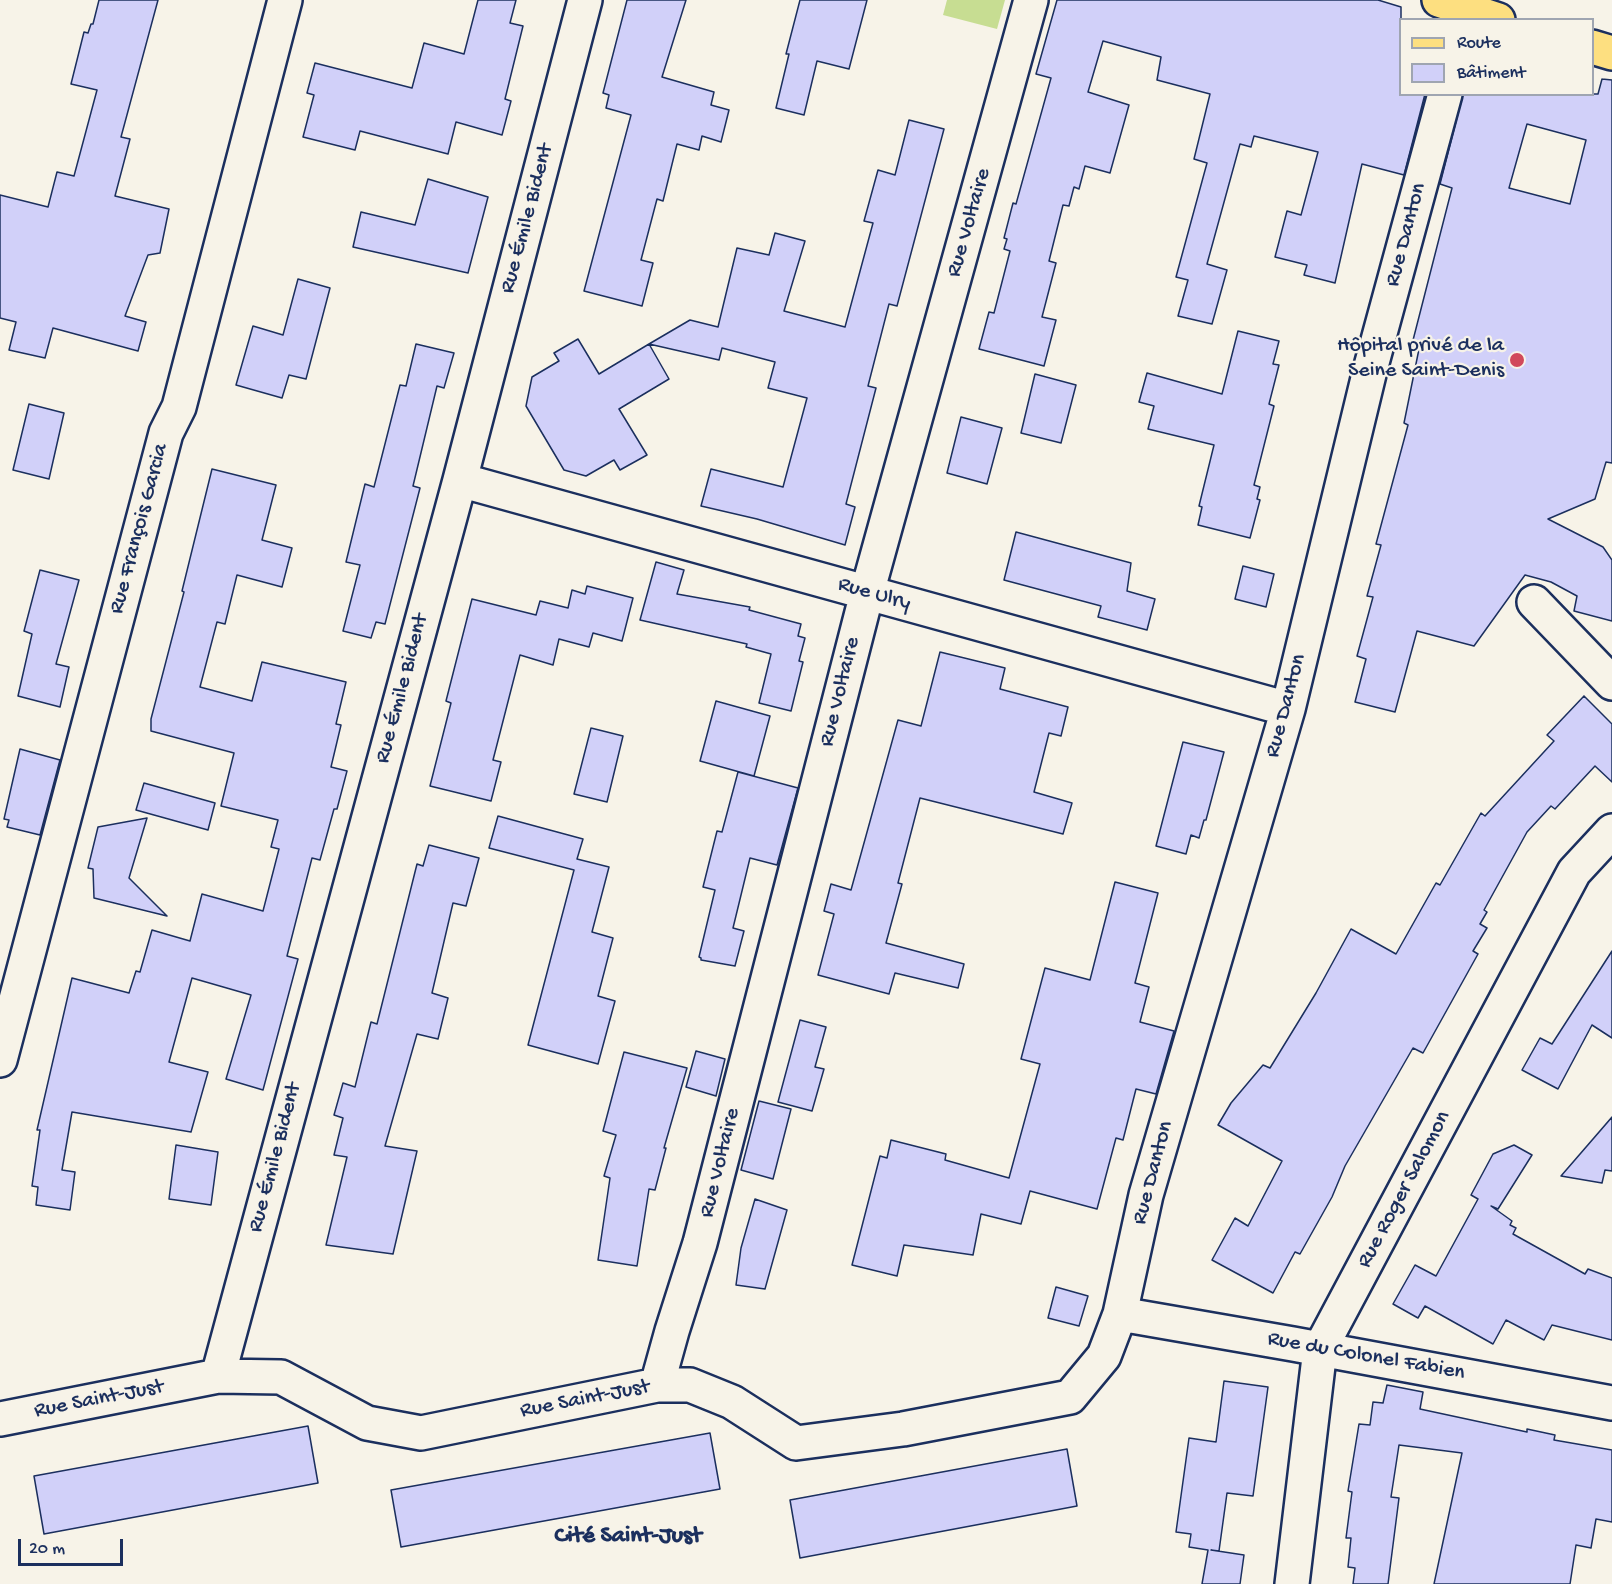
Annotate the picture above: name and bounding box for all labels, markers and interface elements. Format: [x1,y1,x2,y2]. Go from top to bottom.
legend [1399,18,1594,96]
text: Route [1457,33,1501,54]
text: Bâtiment [1457,63,1525,84]
street label: Rue Émile Bident [495,141,561,297]
street label: Rue Voltaire [942,166,998,280]
street label: Rue Danton [1380,180,1434,290]
place label: Hôpital privé de la Seine Saint-Denis [1337,334,1504,386]
marker: Hôpital privé de la Seine Saint-Denis [1508,351,1526,369]
street label: Rue François Garcia [105,441,175,617]
street label: Rue Ulry [835,572,913,618]
street label: Rue Émile Bident [370,611,436,767]
street label: Rue Voltaire [815,634,867,750]
street label: Rue Danton [1260,651,1314,761]
street label: Rue Émile Bident [243,1080,309,1236]
street label: Rue Voltaire [695,1105,747,1221]
street label: Rue Roger Salomon [1352,1107,1458,1273]
street label: Rue Danton [1127,1118,1181,1228]
street label: Rue du Colonel Fabien [1265,1327,1467,1387]
street label: Rue Saint-Just [32,1375,166,1425]
street label: Rue Saint-Just [518,1375,652,1425]
district label: Cité Saint-Just [554,1523,702,1551]
scale bar [21,1527,126,1565]
text: 20 m [29,1539,65,1560]

